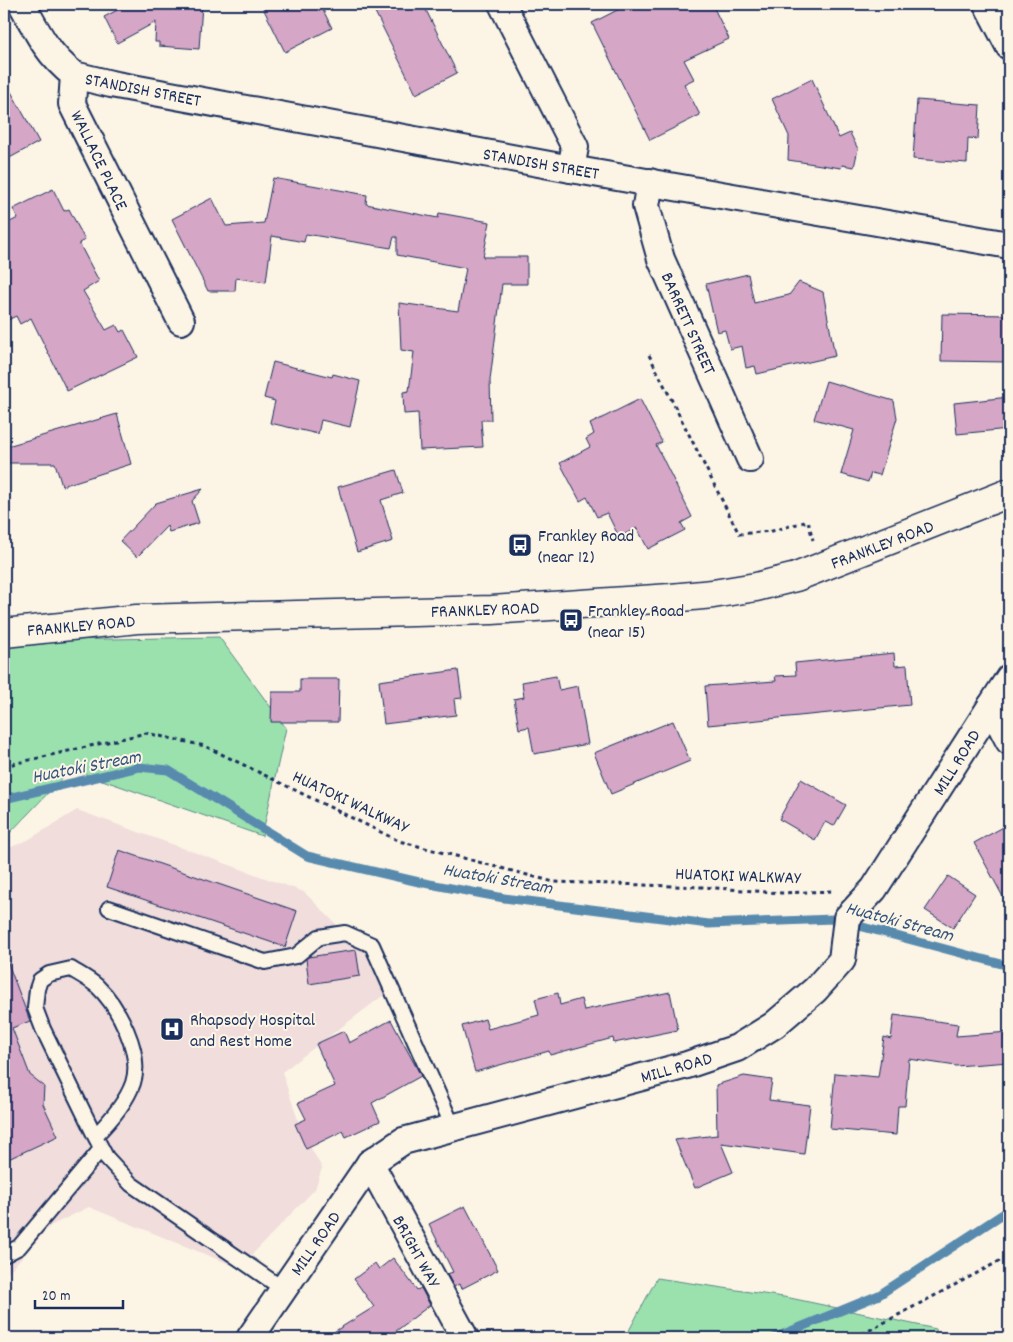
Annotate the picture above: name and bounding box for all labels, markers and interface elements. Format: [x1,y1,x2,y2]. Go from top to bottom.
street label: STANDISH STREET [82,68,203,115]
street label: WALLACE PLACE [63,107,133,215]
street label: STANDISH STREET [481,143,601,188]
street label: BARRETT STREET [653,269,721,379]
street label: FRANKLEY ROAD [828,515,938,577]
place label: Frankley Road (near 12) [538,525,634,571]
bus stop icon: Frankley Road (near 12) [507,532,533,558]
street label: FRANKLEY ROAD [431,597,540,626]
place label: Frankley Road (near 15) [588,600,684,646]
bus stop icon: Frankley Road (near 15) [558,607,584,633]
street label: FRANKLEY ROAD [26,610,136,645]
street label: MILL ROAD [928,726,988,801]
water label: Huatoki Stream [30,744,144,792]
street label: HUATOKI WALKWAY [288,765,414,842]
water label: Huatoki Stream [441,858,555,904]
street label: HUATOKI WALKWAY [675,863,803,892]
water label: Huatoki Stream [842,896,957,951]
place label: Rhapsody Hospital and Rest Home [190,1009,316,1055]
hospital icon: Rhapsody Hospital and Rest Home [159,1016,185,1042]
street label: MILL ROAD [638,1047,715,1092]
street label: MILL ROAD [286,1207,348,1282]
street label: BRIGHT WAY [385,1211,446,1294]
scale bar [35,1277,122,1309]
text: 20 m [42,1286,70,1308]

